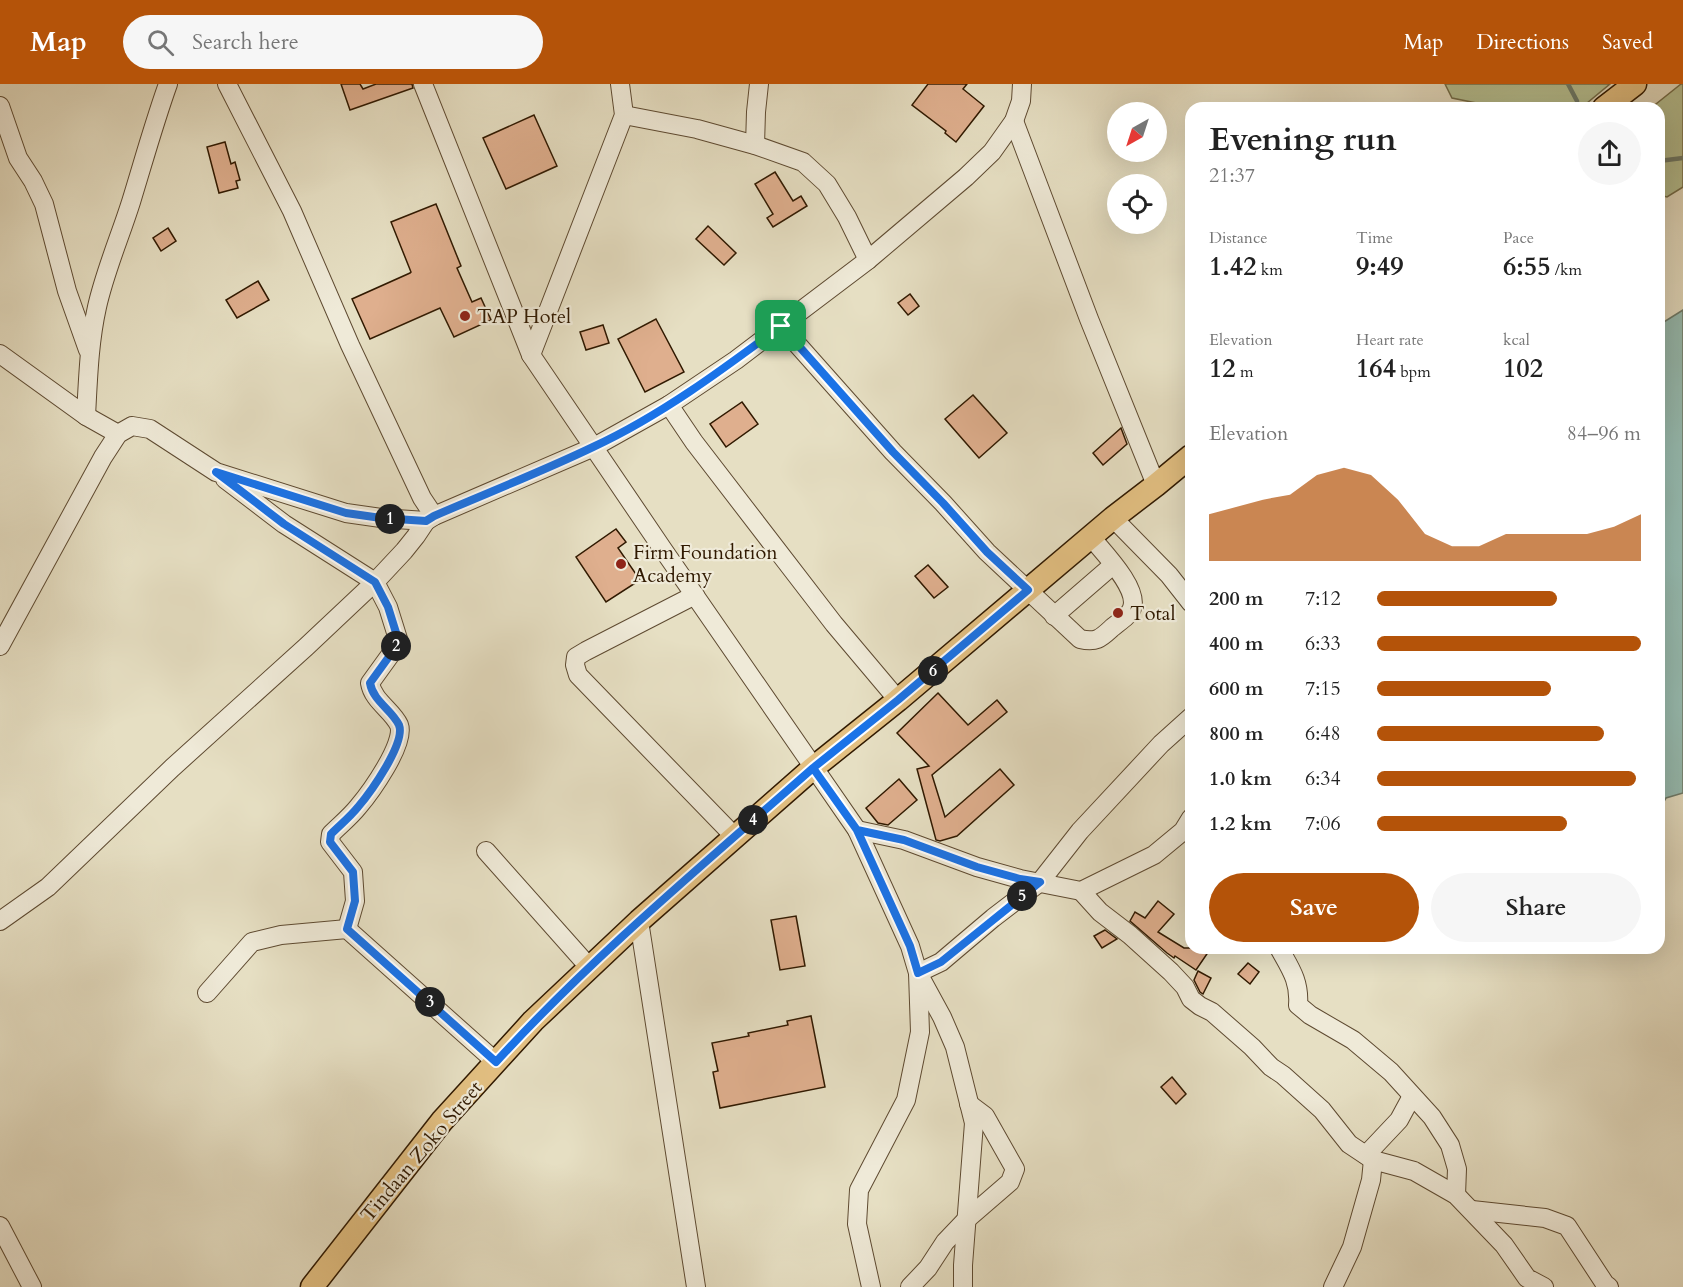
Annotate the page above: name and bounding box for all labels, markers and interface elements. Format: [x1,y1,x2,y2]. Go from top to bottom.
search box [123,15,543,69]
text: Map [30,23,87,61]
icon: search [144,26,177,59]
text: Search here [192,27,299,57]
text: Map [1403,28,1443,57]
text: Directions [1476,28,1569,57]
text: Saved [1602,28,1653,57]
north arrow [1107,102,1167,162]
map controls [1107,102,1167,234]
text: Evening run [1209,117,1397,162]
button: share [1578,122,1641,185]
text: 21:37 [1209,162,1255,189]
button: locate [1107,174,1167,234]
text: Distance [1209,227,1267,249]
text: Time [1356,227,1393,249]
text: Pace [1503,227,1534,249]
text: 1.42 [1209,249,1257,284]
text: 9:49 [1356,249,1404,284]
text: 6:55 [1503,249,1551,284]
text: km [1257,259,1283,281]
text: /km [1551,259,1582,281]
pin [755,300,806,351]
place label: TAP Hotel [477,303,571,330]
marker: TAP Hotel [458,309,472,323]
icon: arrive [764,309,797,342]
text: Elevation [1209,329,1273,351]
text: Heart rate [1356,329,1424,351]
text: kcal [1503,329,1530,351]
text: 12 [1209,351,1236,386]
text: 164 [1356,351,1396,386]
text: 102 [1503,351,1543,386]
text: m [1236,361,1253,383]
text: bpm [1396,361,1431,383]
text: Elevation [1209,420,1288,447]
text: 84–96 m [1567,420,1641,447]
pin: 1 [375,504,405,534]
text: 1 [386,508,394,530]
place label: Firm Foundation Academy [633,539,778,589]
marker: Firm Foundation Academy [614,557,628,571]
text: 200 m [1209,585,1264,612]
text: 7:12 [1305,585,1341,612]
place label: Total [1130,600,1176,627]
marker: Total [1111,606,1125,620]
text: 400 m [1209,630,1264,657]
text: 6:33 [1305,630,1341,657]
pin: 2 [381,631,411,661]
text: 2 [392,635,400,657]
pin: 6 [918,656,948,686]
text: 6 [929,660,937,682]
text: 600 m [1209,675,1264,702]
text: 7:15 [1305,675,1341,702]
text: 800 m [1209,720,1264,747]
text: 6:48 [1305,720,1341,747]
text: 1.0 km [1209,765,1272,792]
text: 6:34 [1305,765,1341,792]
pin: 4 [738,805,768,835]
text: 4 [749,809,757,831]
text: 1.2 km [1209,810,1272,837]
text: 7:06 [1305,810,1341,837]
button: Save [1209,873,1419,942]
button: Share [1431,873,1641,942]
pin: 5 [1007,881,1037,911]
text: 5 [1018,885,1026,907]
pin: 3 [415,987,445,1017]
text: 3 [426,991,434,1013]
street label: Tindaan Zoko Street [354,1075,489,1228]

